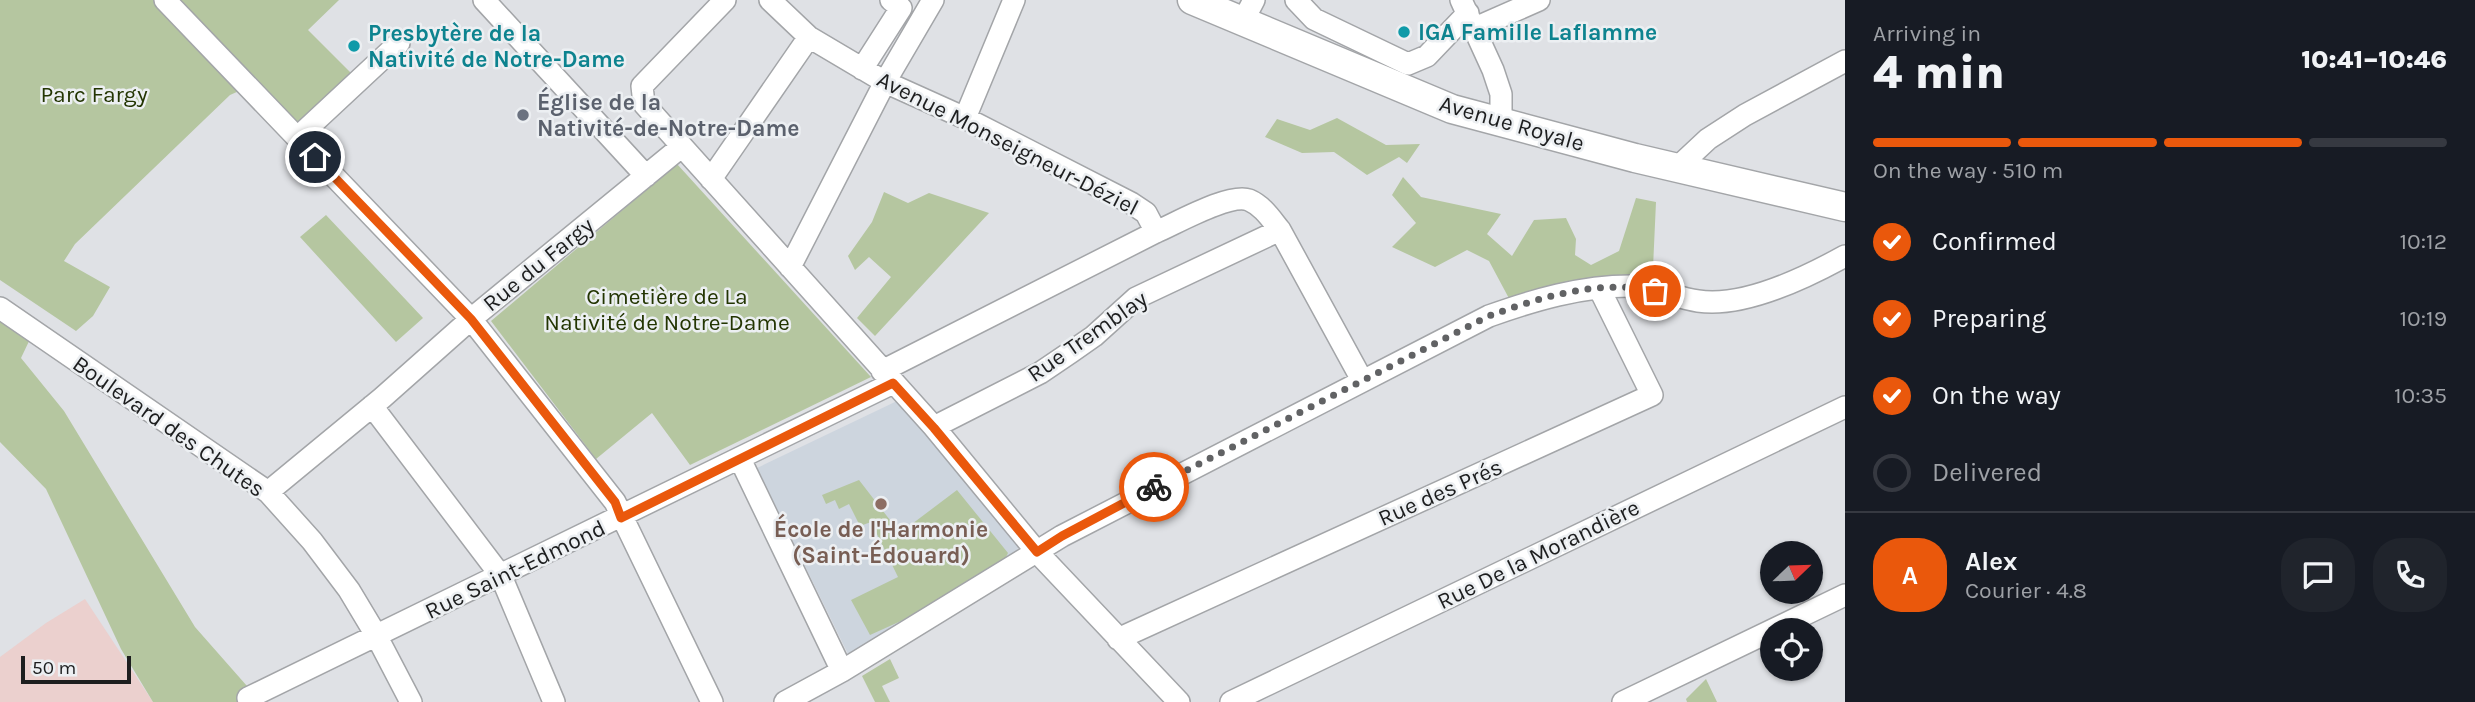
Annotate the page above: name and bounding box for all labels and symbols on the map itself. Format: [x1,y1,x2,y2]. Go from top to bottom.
place label: IGA Famille Laflamme [1418,19,1657,46]
place label: Presbytère de la Nativité de Notre-Dame [368,20,625,73]
marker: IGA Famille Laflamme [1396,24,1412,40]
marker: Presbytère de la Nativité de Notre-Dame [346,38,362,54]
street label: Avenue Monseigneur-Déziel [873,66,1143,221]
park label: Parc Fargy [40,81,148,108]
place label: Église de la Nativité-de-Notre-Dame [537,86,799,142]
street label: Avenue Royale [1436,90,1587,157]
marker: Église de la Nativité-de-Notre-Dame [515,107,531,123]
pin [285,127,345,187]
street label: Rue du Fargy [478,211,599,317]
pin [1625,261,1685,321]
park label: Cimetière de La Nativité de Notre-Dame [544,283,790,336]
street label: Rue Tremblay [1022,285,1153,388]
street label: Boulevard des Chutes [68,350,270,503]
courier [1119,452,1189,522]
street label: Rue des Prés [1374,453,1507,532]
street label: Rue De la Morandière [1433,494,1644,615]
marker: École de l'Harmonie (Saint-Édouard) [873,496,889,512]
place label: École de l'Harmonie (Saint-Édouard) [774,513,988,569]
street label: Rue Saint-Edmond [421,514,610,625]
north arrow [1760,541,1824,604]
scale bar [21,653,131,685]

